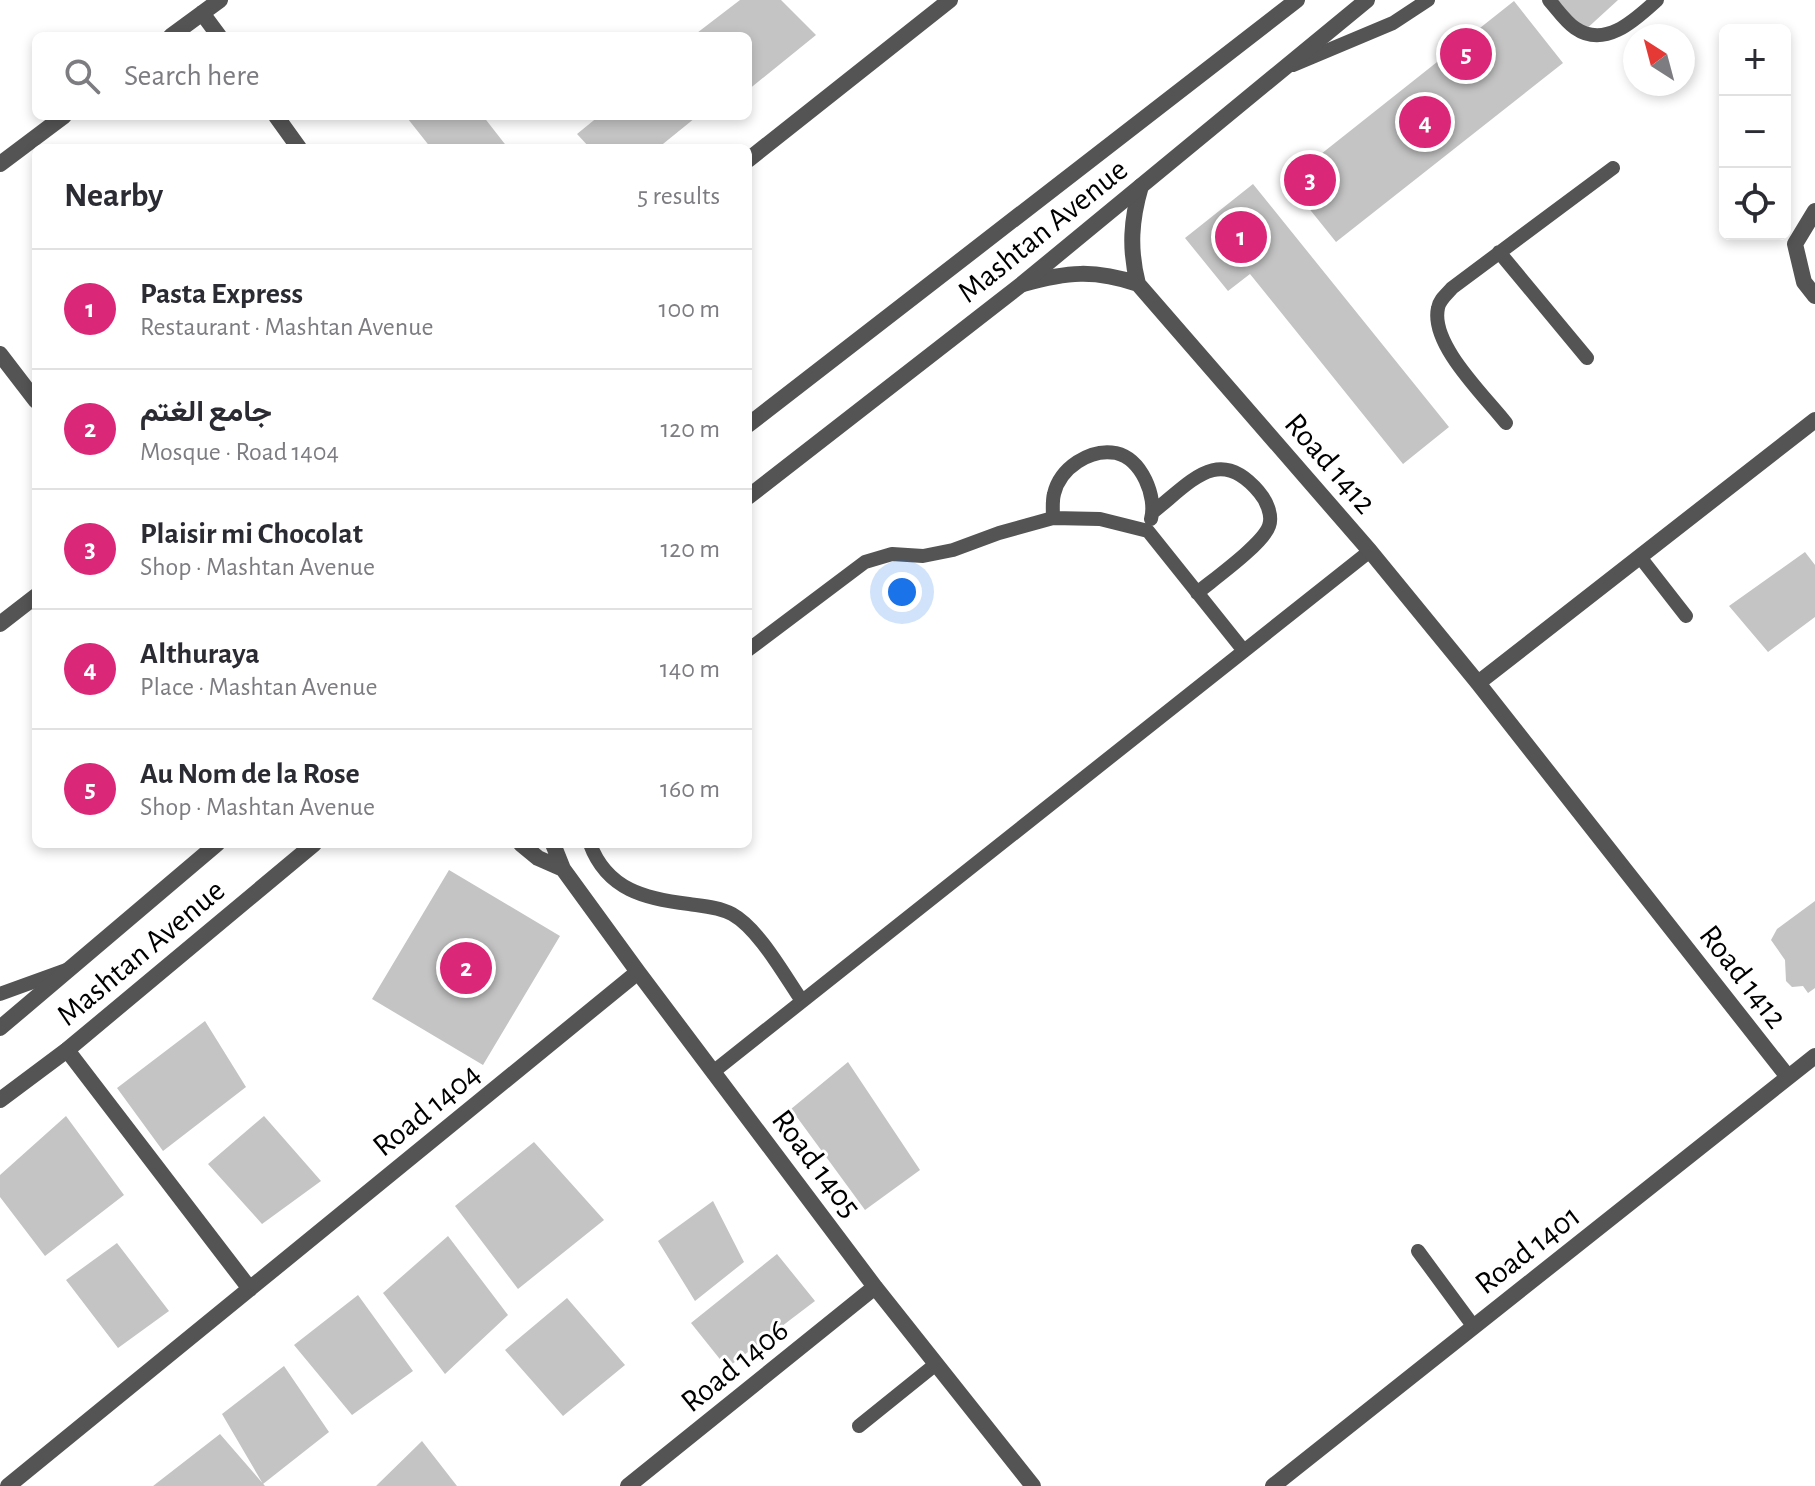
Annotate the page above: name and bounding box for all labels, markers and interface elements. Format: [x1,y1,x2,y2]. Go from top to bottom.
pin: 5 [1440,24,1492,84]
north arrow [1623,24,1695,96]
map controls [1719,24,1791,240]
button: + [1719,24,1791,96]
search box [32,32,752,120]
icon: search [60,54,104,98]
text: Search here [124,61,260,91]
pin: 4 [1399,92,1451,152]
button: − [1719,96,1791,168]
pin: 3 [1284,150,1336,210]
street label: Mashtan Avenue [952,153,1133,309]
button: locate [1719,168,1791,240]
text: Nearby [64,179,163,213]
text: 5 results [637,183,720,209]
pin: 1 [1215,207,1267,267]
text: Pasta Express [140,279,303,309]
text: 1 [85,296,95,322]
text: 100 m [659,296,720,322]
text: Restaurant · Mashtan Avenue [140,314,434,340]
text: جامع الغتم [140,397,272,427]
street label: Road 1412 [1279,408,1382,520]
text: 2 [84,416,96,442]
text: 120 m [660,416,720,442]
text: Mosque · Road 1404 [140,439,339,465]
text: Plaisir mi Chocolat [140,519,363,549]
text: 3 [84,536,96,562]
text: 120 m [660,536,720,562]
text: Shop · Mashtan Avenue [140,554,375,580]
your location [882,572,922,612]
text: Althuraya [140,639,260,669]
text: 4 [83,656,97,682]
text: 140 m [660,656,720,682]
text: Place · Mashtan Avenue [140,674,377,700]
text: Au Nom de la Rose [140,759,360,789]
text: 5 [84,776,96,802]
text: 160 m [660,776,720,802]
text: Shop · Mashtan Avenue [140,794,375,820]
street label: Mashtan Avenue [51,874,231,1032]
street label: Road 1412 [1693,919,1793,1034]
pin: 2 [440,938,492,998]
street label: Road 1404 [367,1057,486,1162]
street label: Road 1405 [766,1104,867,1223]
street label: Road 1401 [1469,1199,1586,1300]
street label: Road 1406 [675,1313,794,1418]

